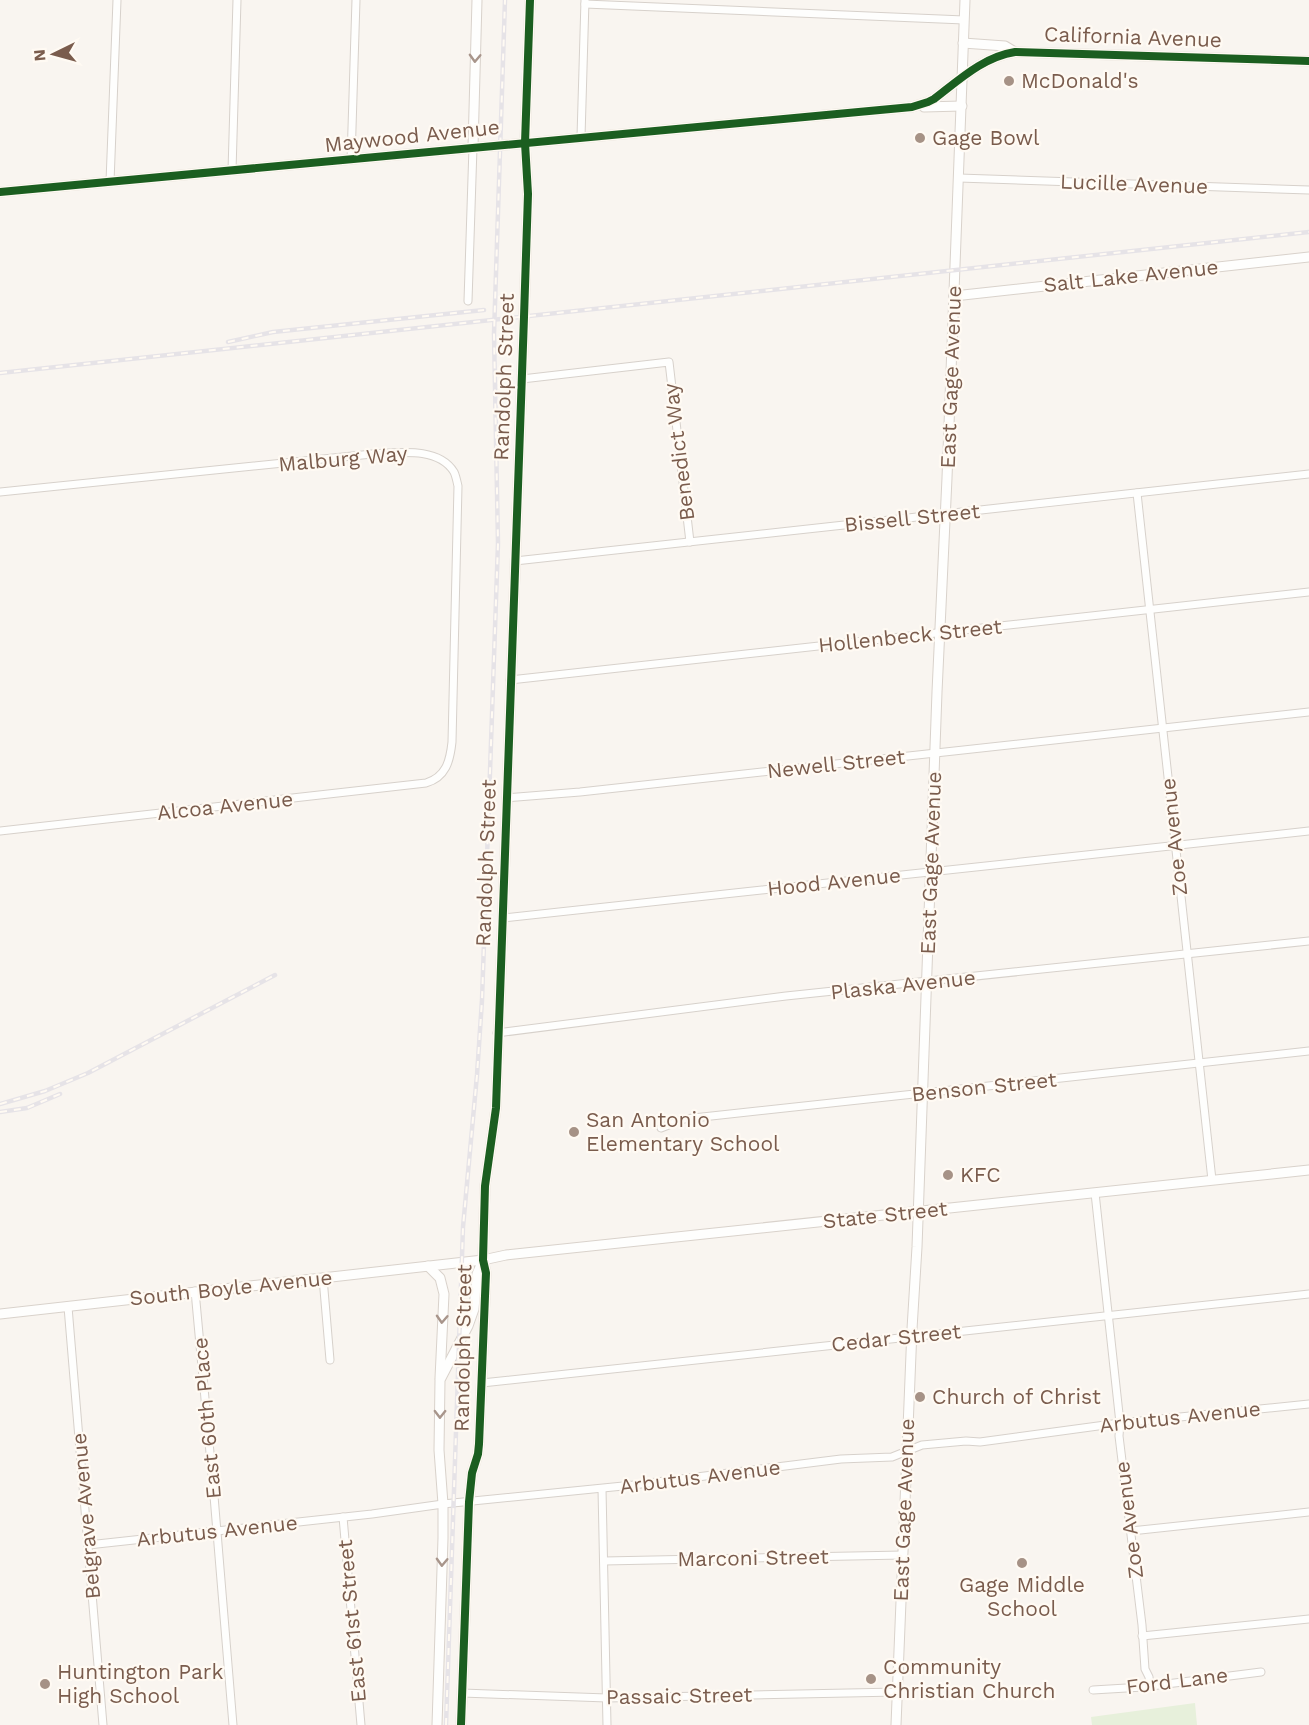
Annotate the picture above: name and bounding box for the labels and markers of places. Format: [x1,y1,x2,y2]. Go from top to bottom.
place label: McDonald's [1021,68,1138,93]
marker: McDonald's [1002,74,1016,88]
place label: Gage Bowl [932,125,1040,150]
marker: Gage Bowl [913,131,927,145]
place label: San Antonio Elementary School [586,1107,780,1156]
marker: San Antonio Elementary School [567,1125,581,1139]
place label: KFC [960,1162,1001,1187]
marker: KFC [941,1168,955,1182]
place label: Church of Christ [932,1384,1101,1409]
marker: Church of Christ [913,1390,927,1404]
marker: Gage Middle School [1015,1556,1029,1570]
place label: Gage Middle School [959,1572,1085,1621]
place label: Community Christian Church [883,1654,1055,1703]
place label: Huntington Park High School [57,1659,223,1708]
marker: Community Christian Church [864,1672,878,1686]
marker: Huntington Park High School [38,1677,52,1691]

